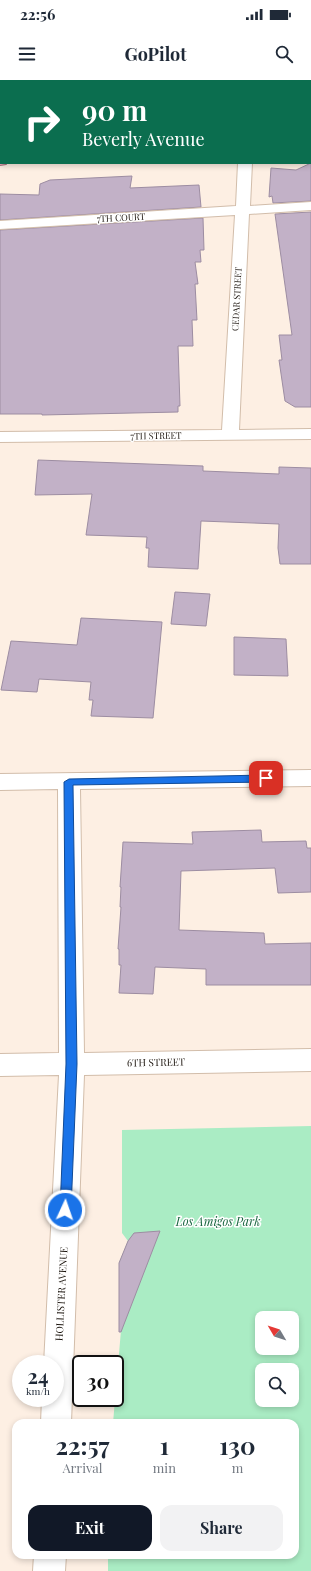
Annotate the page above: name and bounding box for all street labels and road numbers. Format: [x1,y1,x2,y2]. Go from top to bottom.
street label: 7TH COURT [96,210,146,224]
street label: CEDAR STREET [228,266,244,331]
street label: 7TH STREET [130,429,182,441]
street label: 6TH STREET [127,1054,185,1070]
street label: HOLLISTER AVENUE [52,1247,70,1341]

